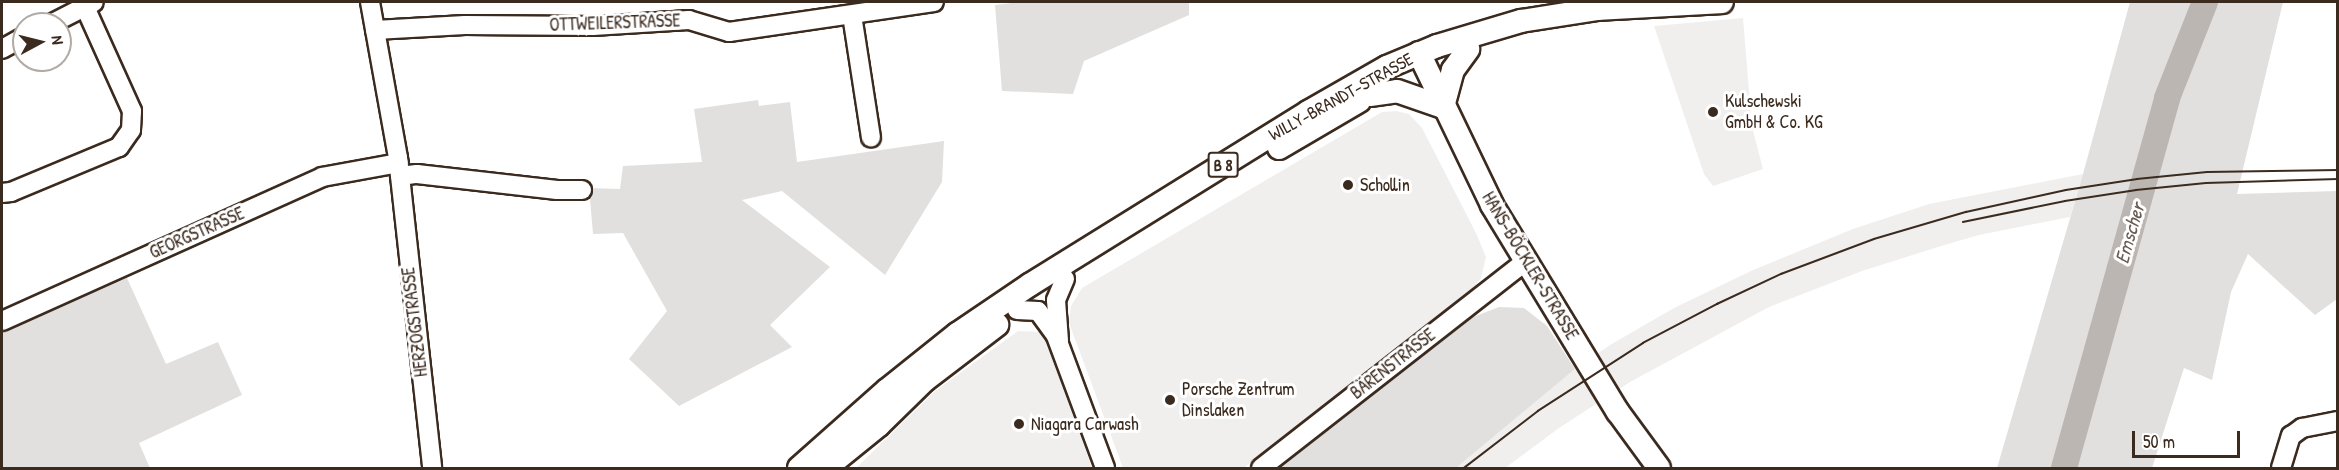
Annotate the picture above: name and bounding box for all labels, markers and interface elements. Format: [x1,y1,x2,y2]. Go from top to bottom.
street label: OTTWEILERSTRASSE [549,10,681,36]
north arrow [12,12,72,72]
text: N [46,34,69,46]
street label: WILLY-BRANDT-STRASSE [1265,48,1417,146]
place label: Kulschewski GmbH & Co. KG [1725,91,1823,134]
marker: Kulschewski GmbH & Co. KG [1706,105,1720,119]
road number: B 8 [1206,152,1240,178]
place label: Schollin [1360,174,1410,196]
marker: Schollin [1341,178,1355,192]
street label: HANS-BÖCKLER-STRASSE [1477,188,1583,344]
water label: Emscher [2109,200,2149,266]
street label: GEORGSTRASSE [146,202,248,264]
street label: HERZOGSTRASSE [398,266,432,378]
street label: BÄRENSTRASSE [1346,324,1440,404]
place label: Porsche Zentrum Dinslaken [1182,379,1295,422]
marker: Porsche Zentrum Dinslaken [1163,393,1177,407]
place label: Niagara Carwash [1031,413,1139,435]
marker: Niagara Carwash [1012,417,1026,431]
scale bar [2135,419,2243,457]
text: 50 m [2143,429,2175,454]

